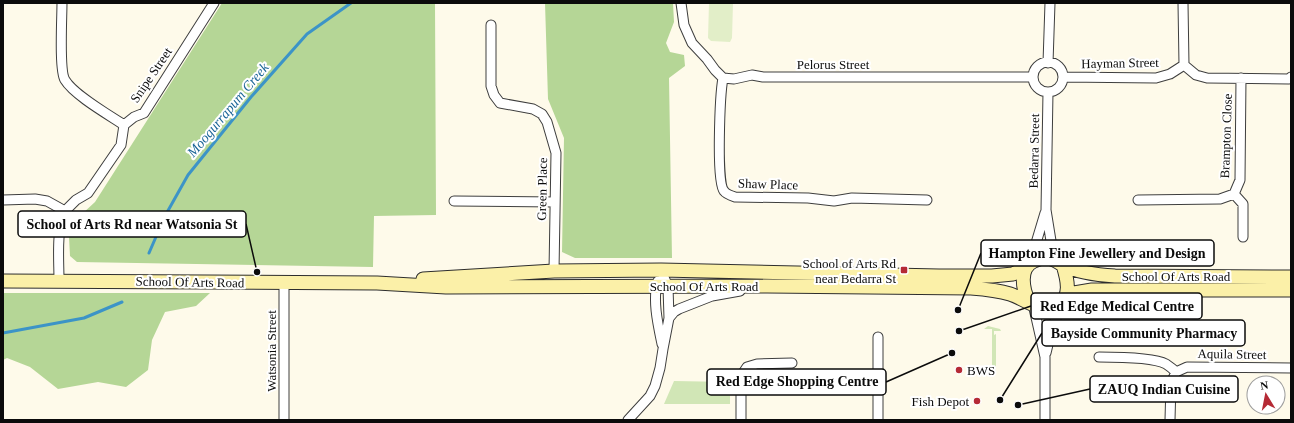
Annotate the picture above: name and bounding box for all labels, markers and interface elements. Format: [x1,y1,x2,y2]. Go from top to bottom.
street label: Snipe Street [127,44,175,105]
street label: Hayman Street [1081,55,1159,71]
street label: Pelorus Street [797,57,870,72]
water label: Moogurrapum Creek [184,59,272,161]
street label: Brampton Close [1217,93,1235,179]
street label: Bedarra Street [1026,113,1042,188]
street label: Green Place [534,157,550,221]
street label: Shaw Place [738,175,799,193]
callout: School of Arts Rd near Watsonia St [18,211,246,237]
text: School of Arts Rd near Watsonia St [26,217,238,232]
callout: Hampton Fine Jewellery and Design [981,240,1214,266]
text: Hampton Fine Jewellery and Design [989,246,1206,261]
place label: School of Arts Rd near Bedarra St [802,256,896,286]
marker: School of Arts Rd near Bedarra St [899,265,909,275]
street label: School Of Arts Road [1122,269,1231,284]
street label: School Of Arts Road [136,274,245,290]
street label: School Of Arts Road [650,279,759,294]
callout: Red Edge Medical Centre [1031,293,1202,319]
text: Red Edge Medical Centre [1040,299,1194,314]
street label: Watsonia Street [264,310,279,392]
callout: Bayside Community Pharmacy [1042,320,1245,346]
text: Bayside Community Pharmacy [1051,326,1237,341]
street label: Aquila Street [1197,346,1267,362]
place label: BWS [967,363,995,378]
marker: BWS [954,365,964,375]
callout: Red Edge Shopping Centre [707,369,886,395]
text: Red Edge Shopping Centre [716,374,878,389]
north arrow [1246,375,1286,415]
callout: ZAUQ Indian Cuisine [1090,376,1238,402]
text: N [1259,379,1269,392]
text: ZAUQ Indian Cuisine [1098,382,1230,397]
place label: Fish Depot [912,394,969,409]
marker: Fish Depot [972,396,982,406]

